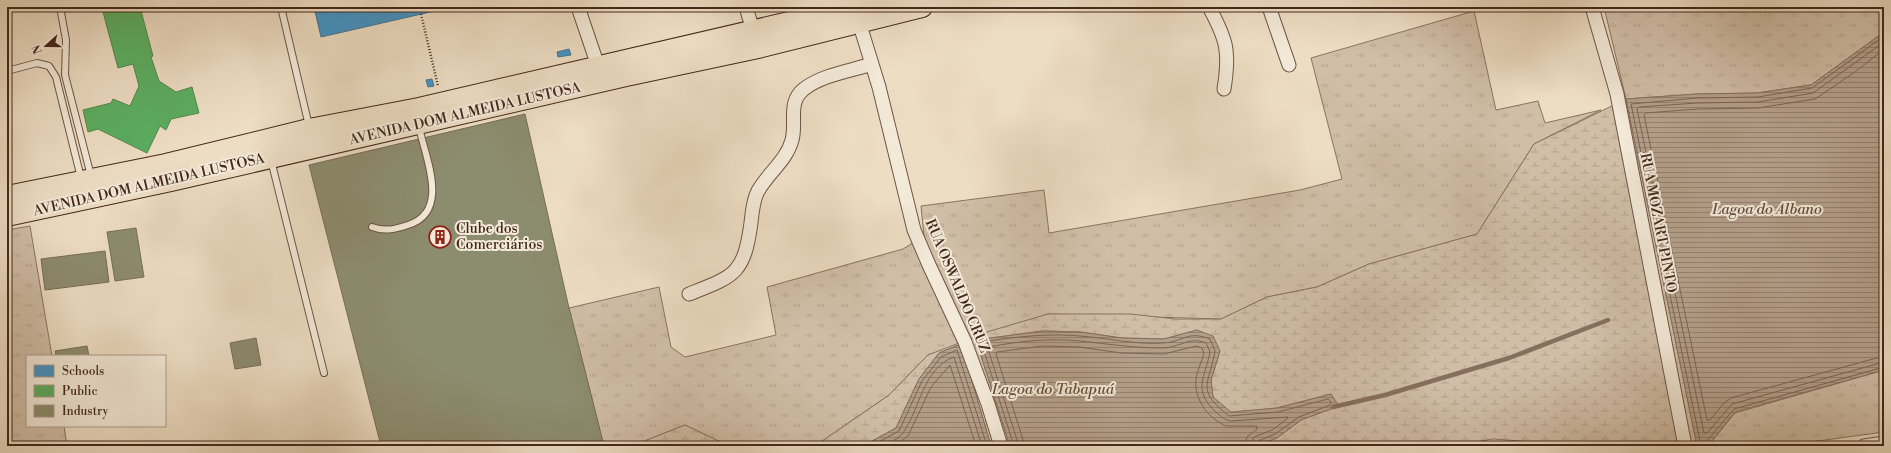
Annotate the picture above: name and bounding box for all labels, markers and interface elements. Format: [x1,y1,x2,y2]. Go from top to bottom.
north arrow [26,26,66,66]
text: N [29,42,46,56]
street label: AVENIDA DOM ALMEIDA LUSTOSA [346,78,583,150]
street label: AVENIDA DOM ALMEIDA LUSTOSA [30,149,267,221]
street label: RUA MOZART PINTO [1636,152,1680,294]
water label: Lagoa do Albano [1711,200,1822,219]
street label: RUA OSWALDO CRUZ [921,217,993,355]
place label: Clube dos Comerciários [456,220,542,254]
building icon: Clube dos Comerciários [427,224,453,250]
legend [26,355,166,427]
text: Schools [62,364,104,379]
water label: Lagoa do Tabapuá [991,380,1115,399]
text: Public [62,384,98,399]
text: Industry [62,404,109,419]

